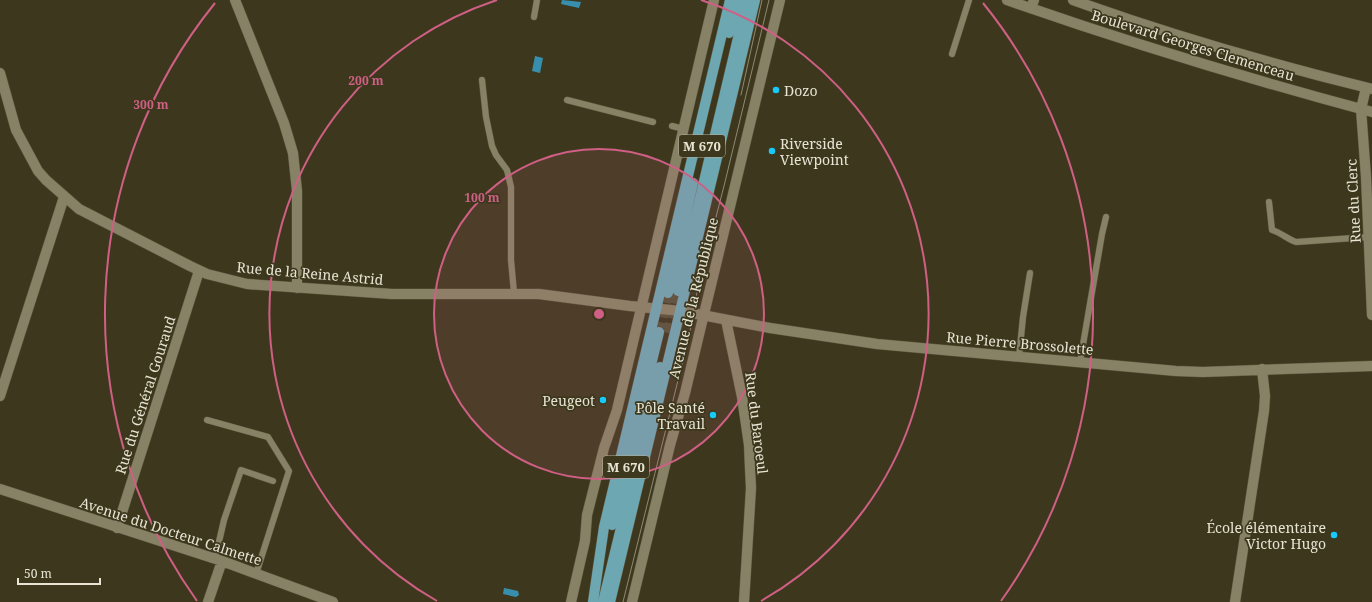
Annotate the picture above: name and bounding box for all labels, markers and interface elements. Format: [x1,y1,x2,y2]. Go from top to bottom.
street label: Boulevard Georges Clemenceau [1089,5,1297,85]
text: 200 m [348,72,384,89]
place label: Dozo [784,81,818,100]
marker: Dozo [771,85,781,95]
text: 300 m [133,96,169,113]
place label: Riverside Viewpoint [780,134,849,169]
road number: M 670 [679,135,725,157]
marker: Riverside Viewpoint [767,146,777,156]
street label: Rue du Clerc [1341,158,1365,244]
text: 100 m [464,189,500,206]
street label: Avenue de la République [664,215,722,381]
street label: Rue de la Reine Astrid [236,257,384,289]
centre of rings [592,307,606,321]
street label: Rue du Général Gouraud [110,313,180,476]
street label: Rue Pierre Brossolette [946,327,1094,359]
street label: Rue du Baroeul [741,371,773,476]
place label: Peugeot [542,391,595,410]
marker: Peugeot [598,395,608,405]
place label: Pôle Santé Travail [636,398,706,433]
marker: Pôle Santé Travail [708,410,718,420]
road number: M 670 [603,456,649,478]
street label: Avenue du Docteur Calmette [78,493,264,569]
place label: École élémentaire Victor Hugo [1206,518,1326,553]
marker: École élémentaire Victor Hugo [1329,530,1339,540]
scale bar [18,560,100,586]
text: 50 m [24,565,52,582]

